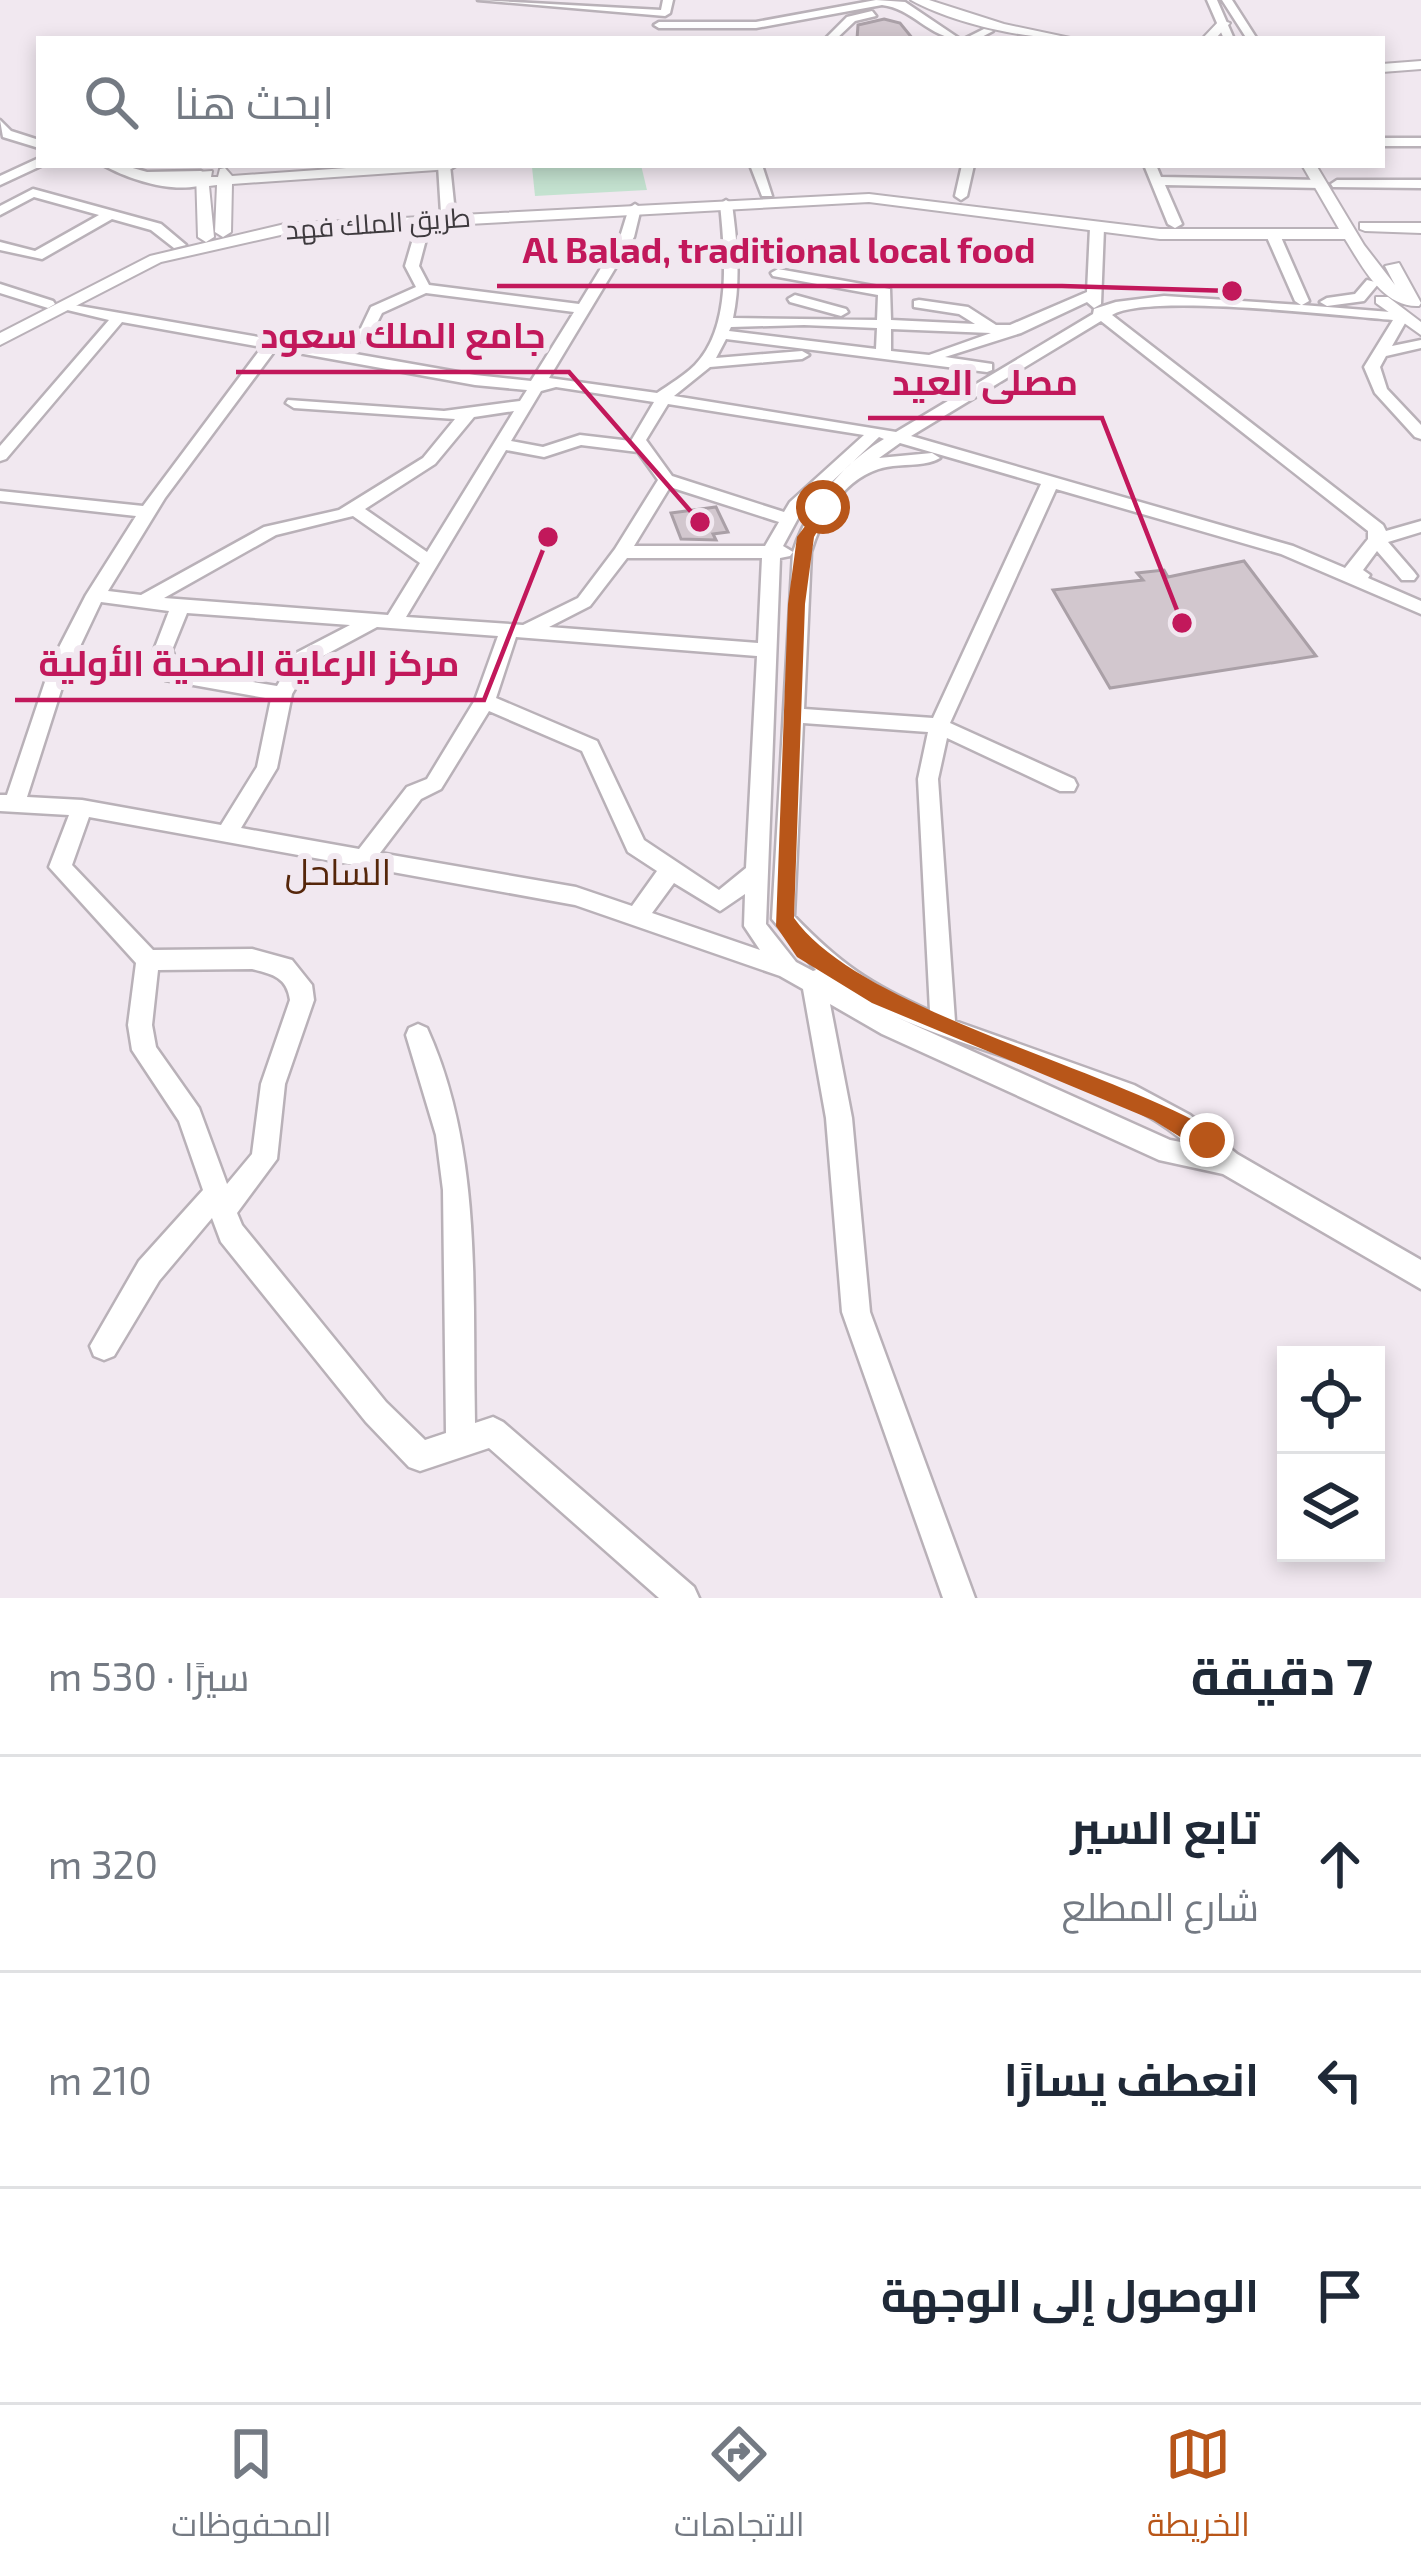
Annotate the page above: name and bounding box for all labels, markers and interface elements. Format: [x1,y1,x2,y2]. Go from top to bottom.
search box [36,36,1385,168]
icon: search [78,69,144,135]
text: ابحث هنا [174,74,334,128]
street label: طريق الملك فهد [284,200,472,246]
callout: Al Balad, traditional local food [497,214,1062,286]
text: Al Balad, traditional local food [523,227,1035,270]
callout: جامع الملك سعود [236,300,569,372]
text: جامع الملك سعود [260,312,546,360]
callout: مصلى العيد [868,346,1102,418]
text: مصلى العيد [892,359,1078,404]
route start [796,480,850,534]
callout: مركز الرعاية الصحية الأولية [15,628,484,700]
text: مركز الرعاية الصحية الأولية [39,640,459,685]
district label: الساحل [285,849,391,894]
route end [1180,1113,1234,1167]
map controls [1277,1346,1385,1562]
button: locate [1277,1346,1385,1454]
button: layers [1277,1454,1385,1562]
text: 7 دقيقة [1191,1644,1373,1705]
text: سيرًا · 530 m [48,1652,250,1699]
text: تابع السير [1070,1799,1259,1853]
icon: ahead [1307,1831,1373,1897]
text: 320 m [48,1840,158,1887]
text: شارع المطلع [1061,1882,1259,1929]
icon: left [1307,2047,1373,2113]
text: انعطف يسارًا [1004,2051,1259,2105]
text: 210 m [48,2056,152,2103]
icon: arrive [1307,2263,1373,2329]
text: الوصول إلى الوجهة [881,2267,1259,2321]
tab: المحفوظات [171,2421,332,2555]
tab: الاتجاهات [674,2421,805,2555]
tab: الخريطة [1147,2421,1250,2555]

